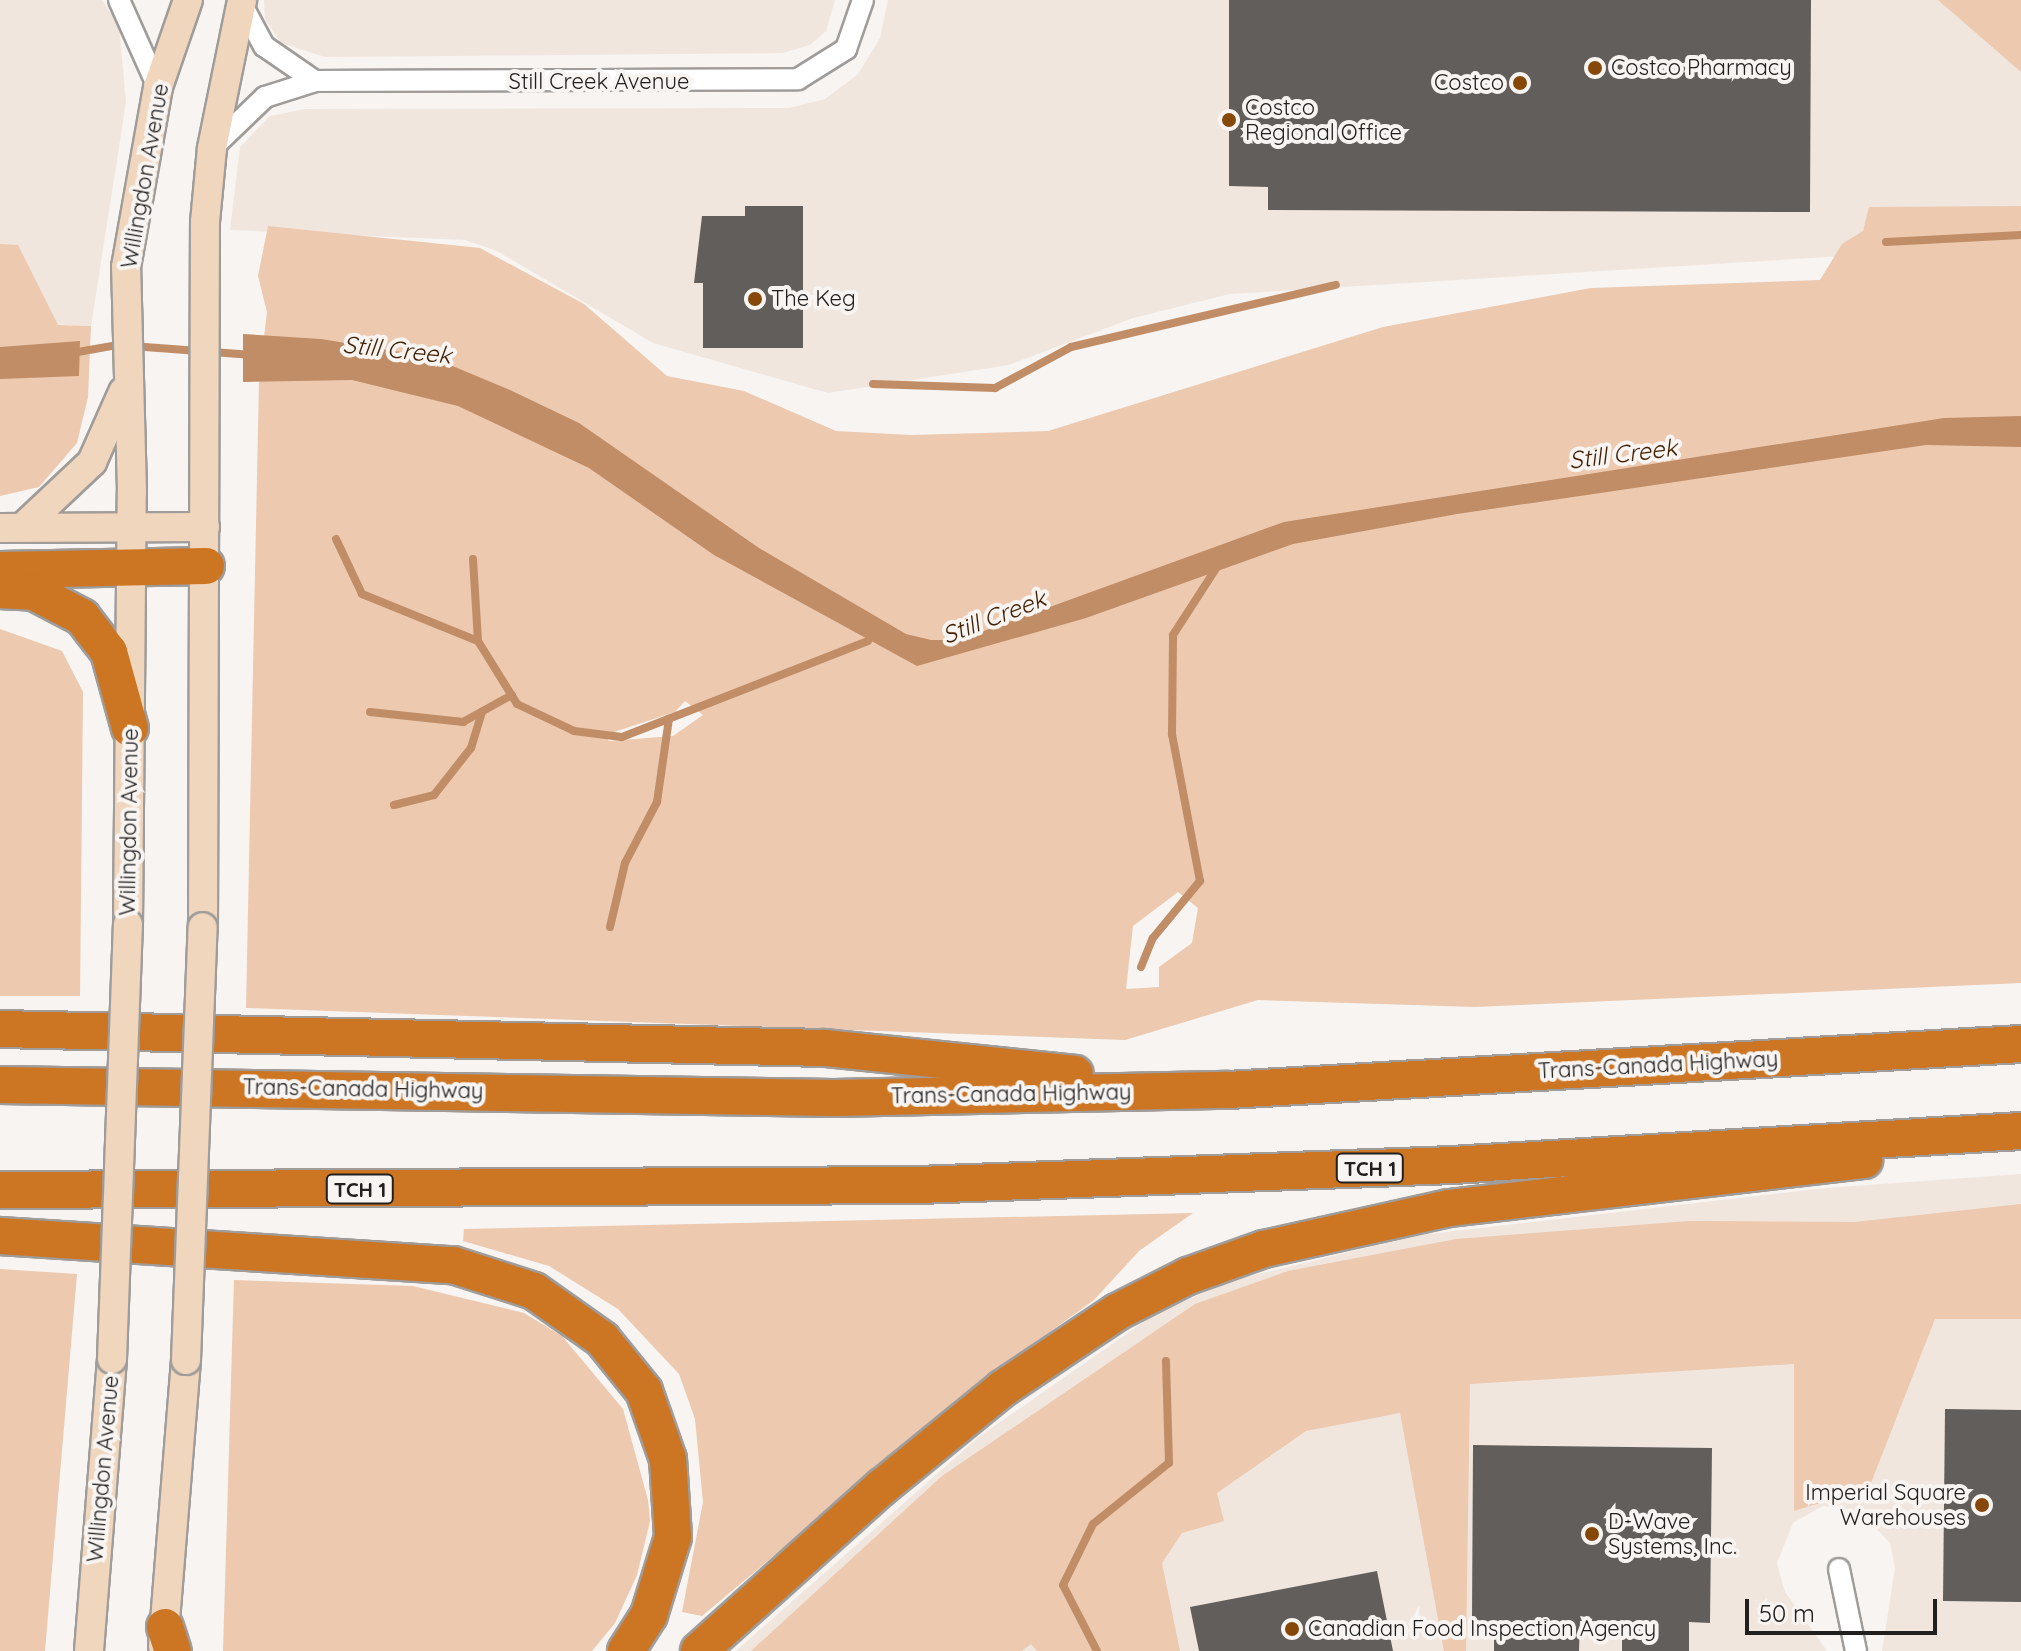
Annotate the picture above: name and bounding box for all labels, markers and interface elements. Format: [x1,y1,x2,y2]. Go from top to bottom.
place label: Costco Pharmacy [1611,55,1792,81]
marker: Costco Pharmacy [1586,59,1604,77]
street label: Still Creek Avenue [509,69,689,95]
place label: Costco [1434,70,1504,96]
marker: Costco [1511,74,1529,92]
street label: Willingdon Avenue [116,81,174,271]
place label: Costco Regional Office [1245,94,1402,146]
marker: Costco Regional Office [1220,111,1238,129]
place label: The Keg [771,286,856,312]
marker: The Keg [746,290,764,308]
water label: Still Creek [341,330,453,370]
water label: Still Creek [1567,433,1679,475]
water label: Still Creek [938,584,1050,650]
street label: Willingdon Avenue [114,728,144,916]
street label: Trans-Canada Highway [1537,1046,1779,1084]
street label: Trans-Canada Highway [242,1074,484,1104]
street label: Trans-Canada Highway [890,1079,1132,1109]
road number: TCH 1 [1334,1152,1406,1184]
road number: TCH 1 [324,1173,396,1205]
street label: Willingdon Avenue [82,1375,124,1563]
place label: Imperial Square Warehouses [1805,1479,1966,1530]
marker: Imperial Square Warehouses [1973,1496,1991,1514]
place label: D-Wave Systems, Inc. [1608,1508,1737,1560]
marker: D-Wave Systems, Inc. [1583,1525,1601,1543]
scale bar [1749,1583,1941,1633]
text: 50 m [1759,1598,1815,1628]
place label: Canadian Food Inspection Agency [1308,1616,1656,1642]
marker: Canadian Food Inspection Agency [1283,1620,1301,1638]

